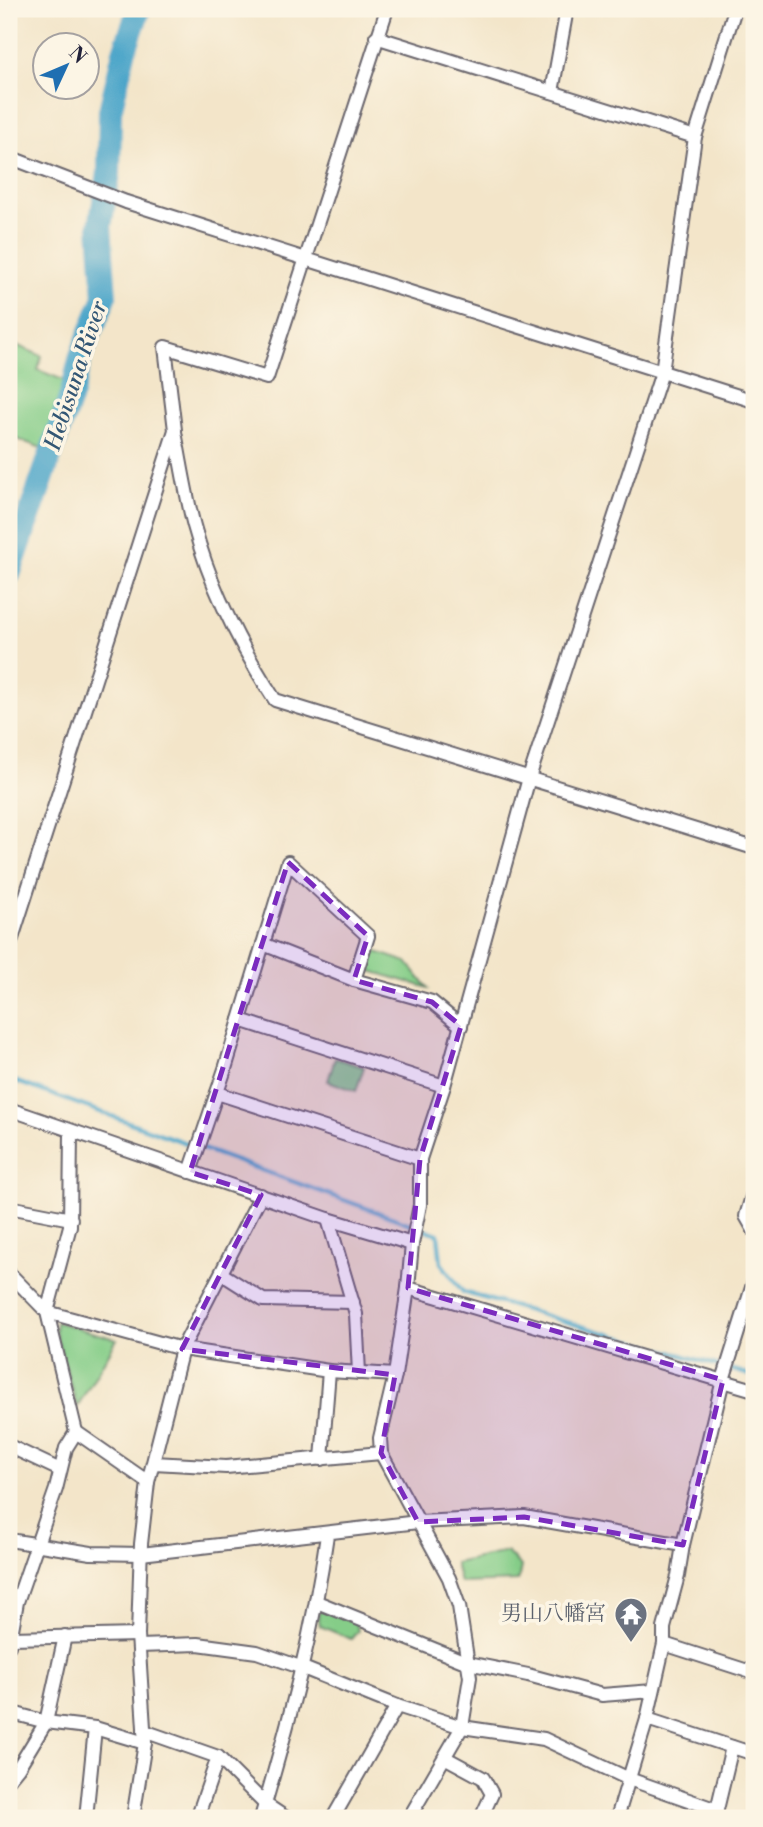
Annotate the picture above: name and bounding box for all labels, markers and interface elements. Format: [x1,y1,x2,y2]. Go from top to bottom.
north arrow [32,32,102,102]
text: N [64,41,91,69]
water label: Hebisuna River [38,297,114,455]
temple icon: 男山八幡宮 [612,1595,650,1644]
place label: 男山八幡宮 [501,1601,606,1627]

